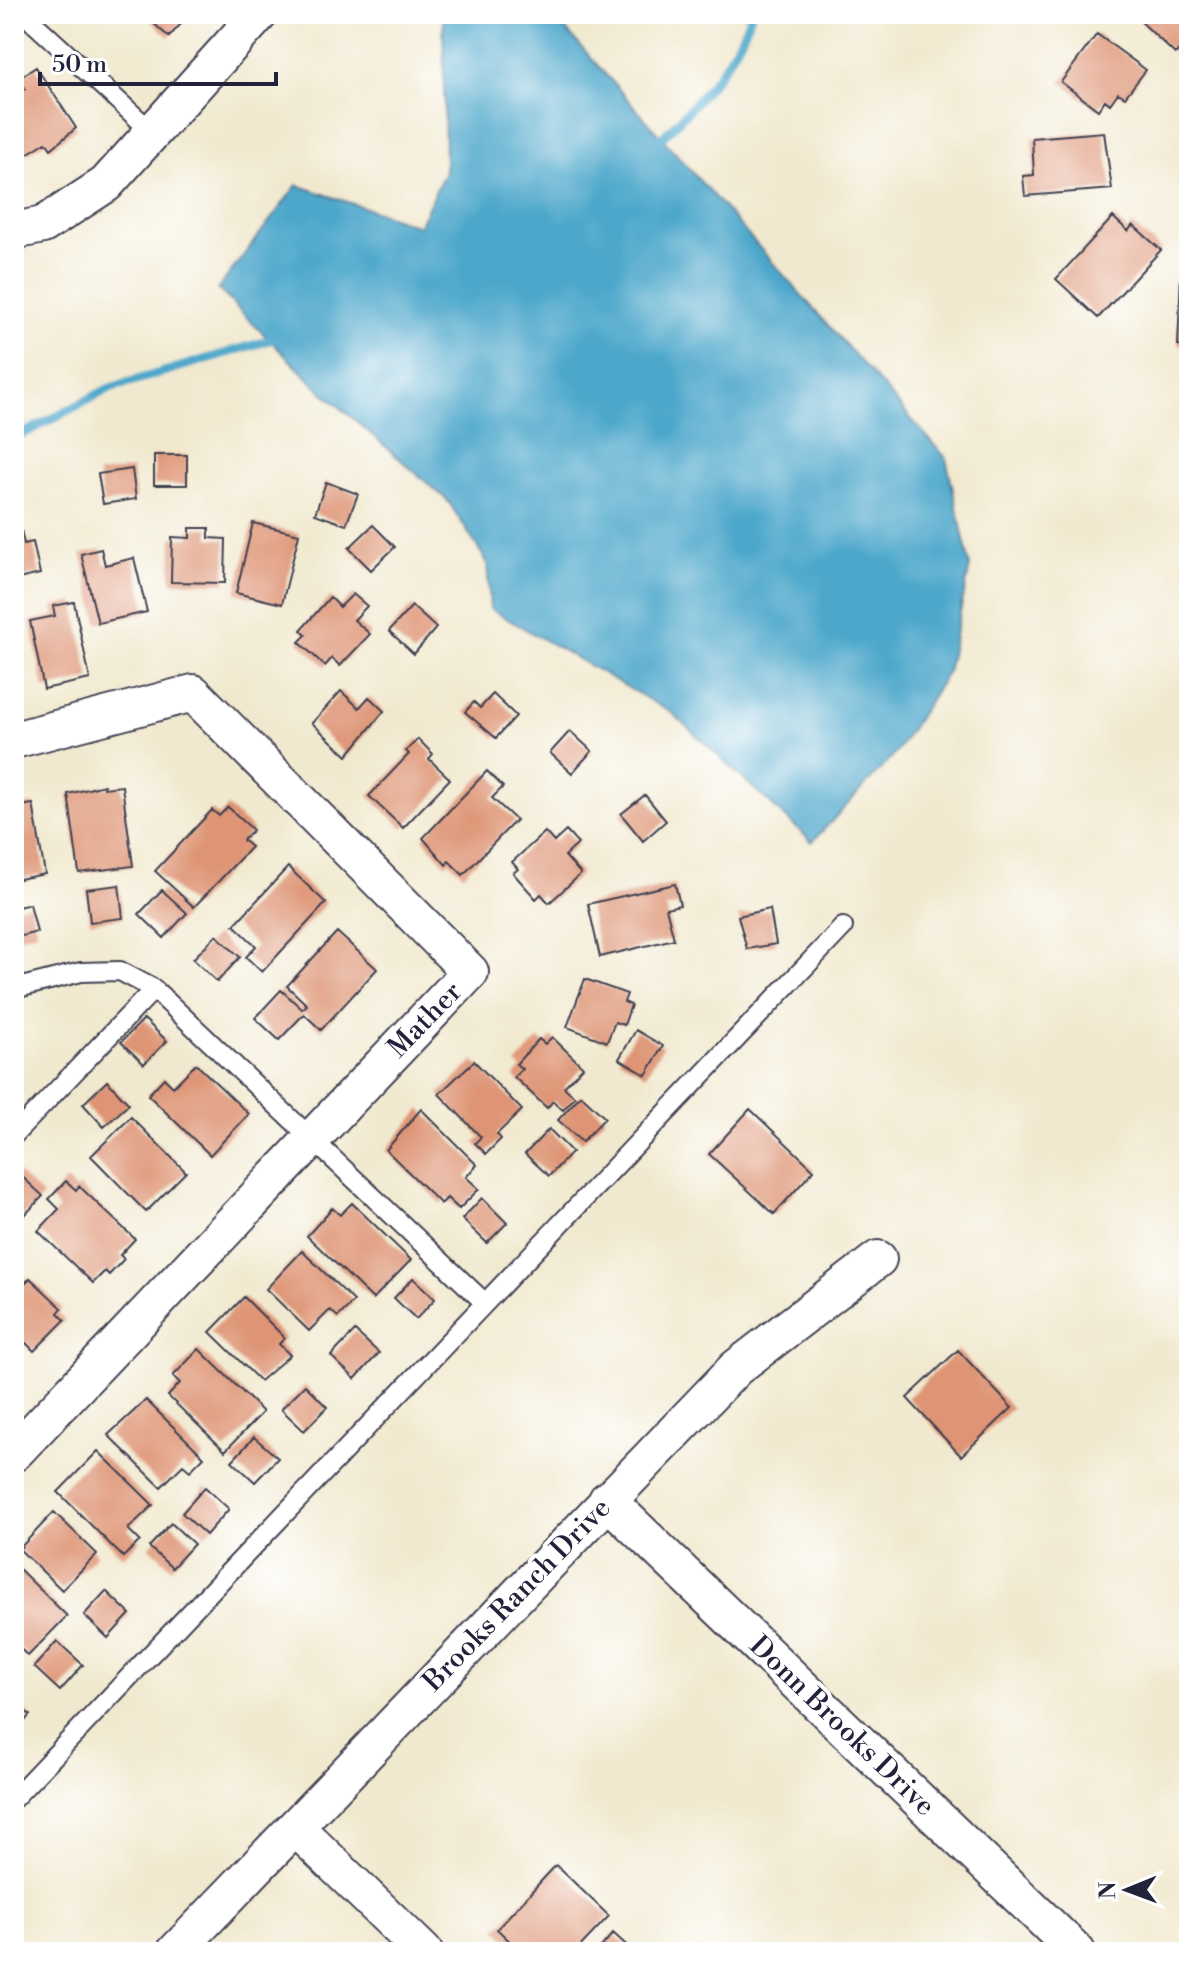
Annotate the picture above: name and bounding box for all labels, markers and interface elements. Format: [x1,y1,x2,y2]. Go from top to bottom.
scale bar [40,36,276,86]
text: 50 m [52,50,107,80]
street label: Mather [380,975,470,1065]
street label: Brooks Ranch Drive [415,1491,618,1700]
street label: Donn Brooks Drive [742,1628,942,1824]
north arrow [1087,1850,1167,1930]
text: N [1095,1881,1122,1899]

